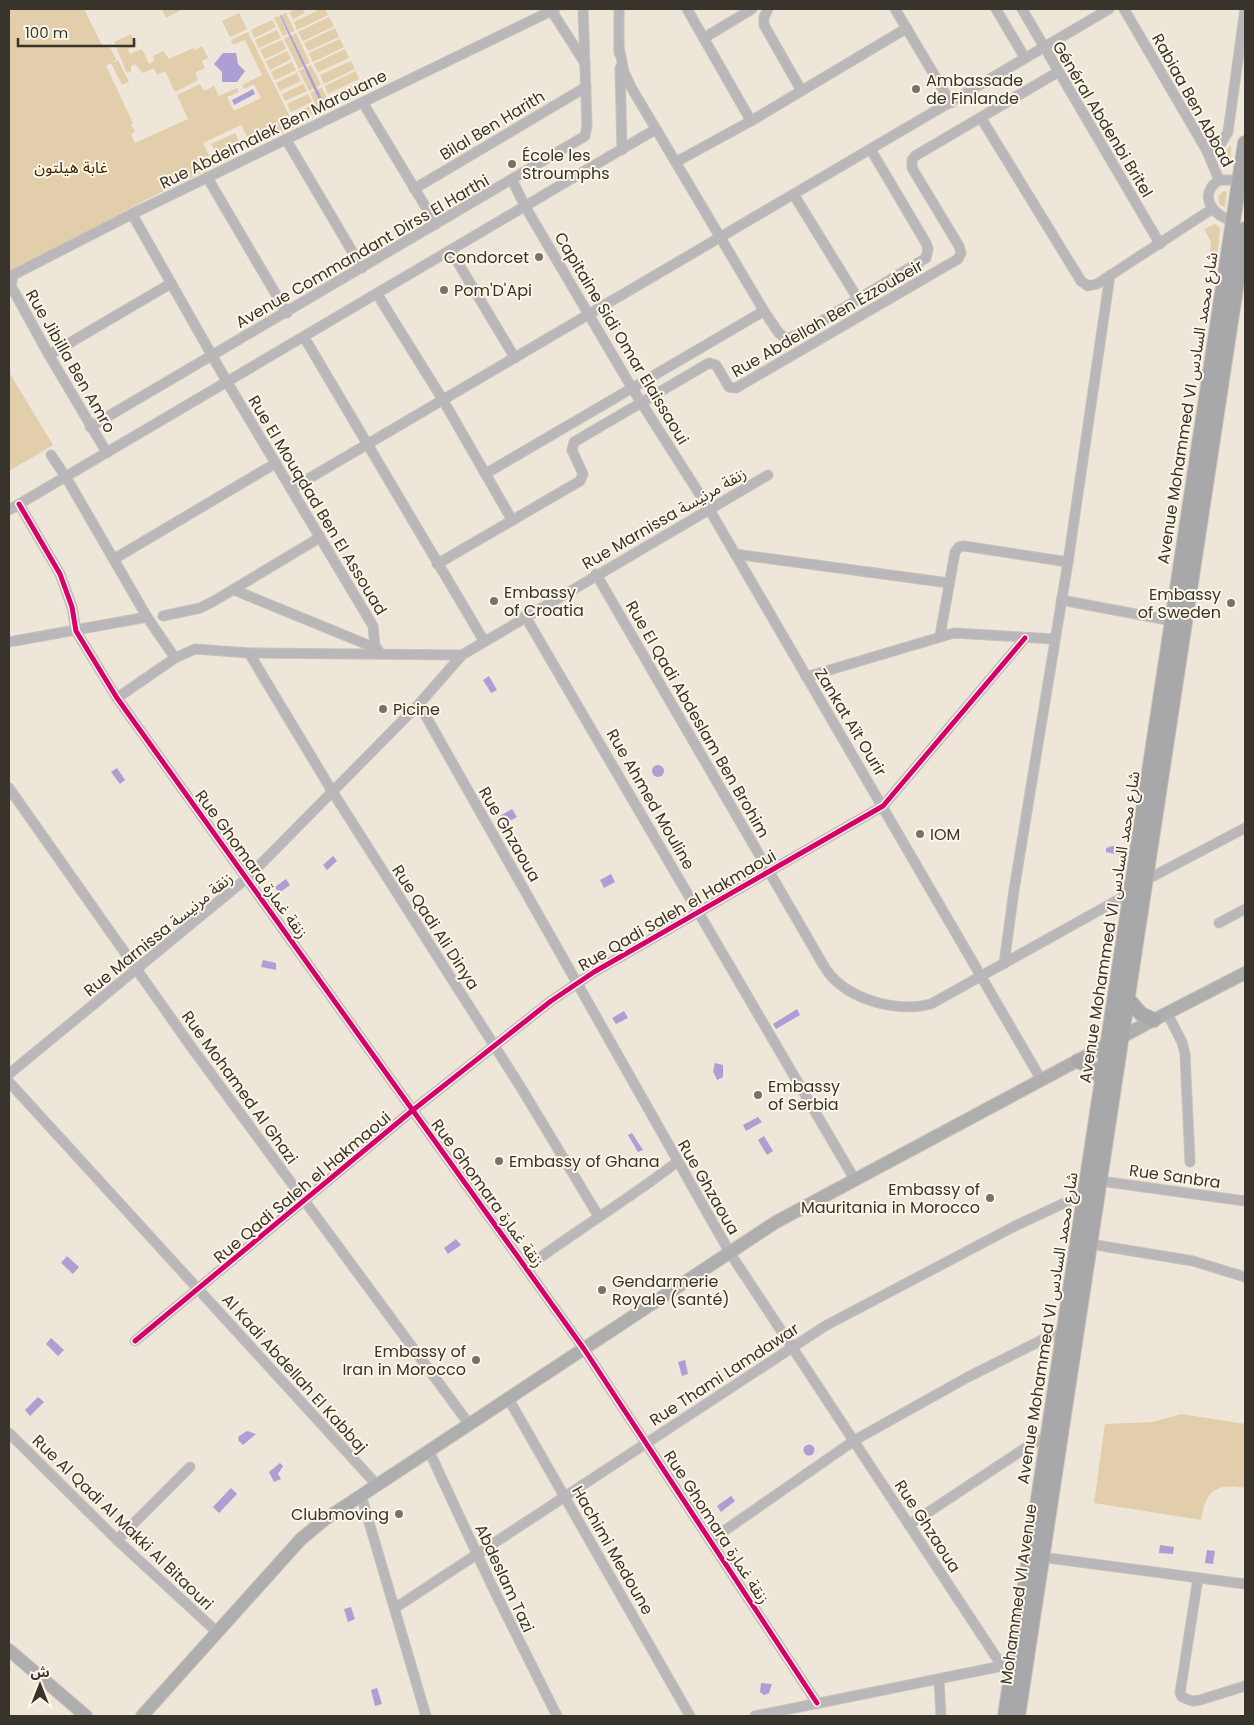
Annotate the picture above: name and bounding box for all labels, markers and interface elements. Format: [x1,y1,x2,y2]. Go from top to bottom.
scale bar [18,15,134,47]
text: 100 m [25,22,68,43]
street label: Rabiaa Ben Abbad [1146,29,1239,171]
street label: Général Abdenbi Britel [1047,37,1158,202]
street label: Rue Abdelmalek Ben Marouane [156,64,391,195]
place label: Ambassade de Finlande [926,69,1023,110]
marker: Ambassade de Finlande [910,83,922,95]
street label: Bilal Ben Harith [435,85,549,166]
place label: École les Stroumphs [522,144,610,185]
park label: غابة هيلتون [34,156,108,179]
marker: École les Stroumphs [506,158,518,170]
street label: Avenue Commandant Dirss El Harthi [231,169,493,334]
street label: Capitaine Sidi Omar Elaissaoui [549,228,694,449]
place label: Condorcet [444,246,529,269]
street label: Avenue Mohammed VI شارع محمد السادس [1151,250,1225,566]
marker: Condorcet [533,251,545,263]
street label: Rue Abdellah Ben Ezzoubeir [727,254,927,383]
place label: Pom'D'Api [454,279,532,302]
marker: Pom'D'Api [438,284,450,296]
street label: Rue Jibilla Ben Amro [20,285,121,437]
street label: Rue El Mouqdad Ben El Assouad [243,391,392,619]
street label: Rue Marnissa زنقة مرنيسة [578,462,751,575]
place label: Embassy of Croatia [504,581,584,622]
place label: Embassy of Sweden [1138,583,1221,624]
marker: Embassy of Croatia [488,595,500,607]
street label: Rue El Qadi Abdeslam Ben Brohim [620,597,775,842]
marker: Embassy of Sweden [1225,597,1237,609]
street label: Zankat Aït Ourir [809,664,892,781]
place label: Picine [393,698,440,721]
marker: Picine [377,703,389,715]
street label: Rue Ahmed Mouline [601,725,700,874]
street label: Avenue Mohammed VI شارع محمد السادس [1073,769,1147,1085]
street label: Rue Ghzaoua [473,782,546,886]
street label: Rue Ghomara زنقة غمارة [190,785,313,943]
place label: IOM [930,823,960,846]
marker: IOM [914,828,926,840]
street label: Rue Qadi Saleh el Hakmaoui [574,844,780,977]
street label: Rue Qadi Ali Dinya [386,860,485,994]
street label: Rue Marnissa زنقة مرنيسة [79,867,238,1002]
street label: Rue Mohamed Al Ghazi [176,1006,303,1169]
place label: Embassy of Serbia [768,1075,840,1116]
marker: Embassy of Serbia [752,1089,764,1101]
street label: Rue Qadi Saleh el Hakmaoui [209,1106,396,1269]
street label: Rue Ghomara زنقة غمارة [426,1114,549,1272]
street label: Rue Ghzaoua [672,1135,745,1239]
place label: Embassy of Ghana [509,1150,660,1173]
marker: Embassy of Ghana [493,1155,505,1167]
street label: Rue Sanbra [1128,1159,1222,1194]
street label: Avenue Mohammed VI شارع محمد السادس [1011,1170,1085,1486]
place label: Embassy of Mauritania in Morocco [801,1178,980,1219]
marker: Embassy of Mauritania in Morocco [984,1192,996,1204]
place label: Gendarmerie Royale (santé) [612,1270,730,1311]
marker: Gendarmerie Royale (santé) [596,1284,608,1296]
street label: Al Kadi Abdellah El Kabbaj [217,1289,372,1458]
street label: Rue Thami Lamdawar [645,1317,804,1432]
place label: Embassy of Iran in Morocco [342,1340,466,1381]
marker: Embassy of Iran in Morocco [470,1354,482,1366]
street label: Rue Al Qadi Al Makki Al Bitaouri [27,1429,218,1615]
street label: Rue Ghomara زنقة غمارة [658,1446,775,1609]
street label: Rue Ghzaoua [889,1475,966,1577]
street label: Hachimi Medoune [566,1481,659,1619]
street label: Mohammed VI Avenue [994,1502,1043,1686]
place label: Clubmoving [291,1503,389,1526]
marker: Clubmoving [393,1508,405,1520]
street label: Abdeslam Tazi [469,1520,540,1636]
north arrow [15,1660,65,1710]
text: ش [30,1662,50,1682]

